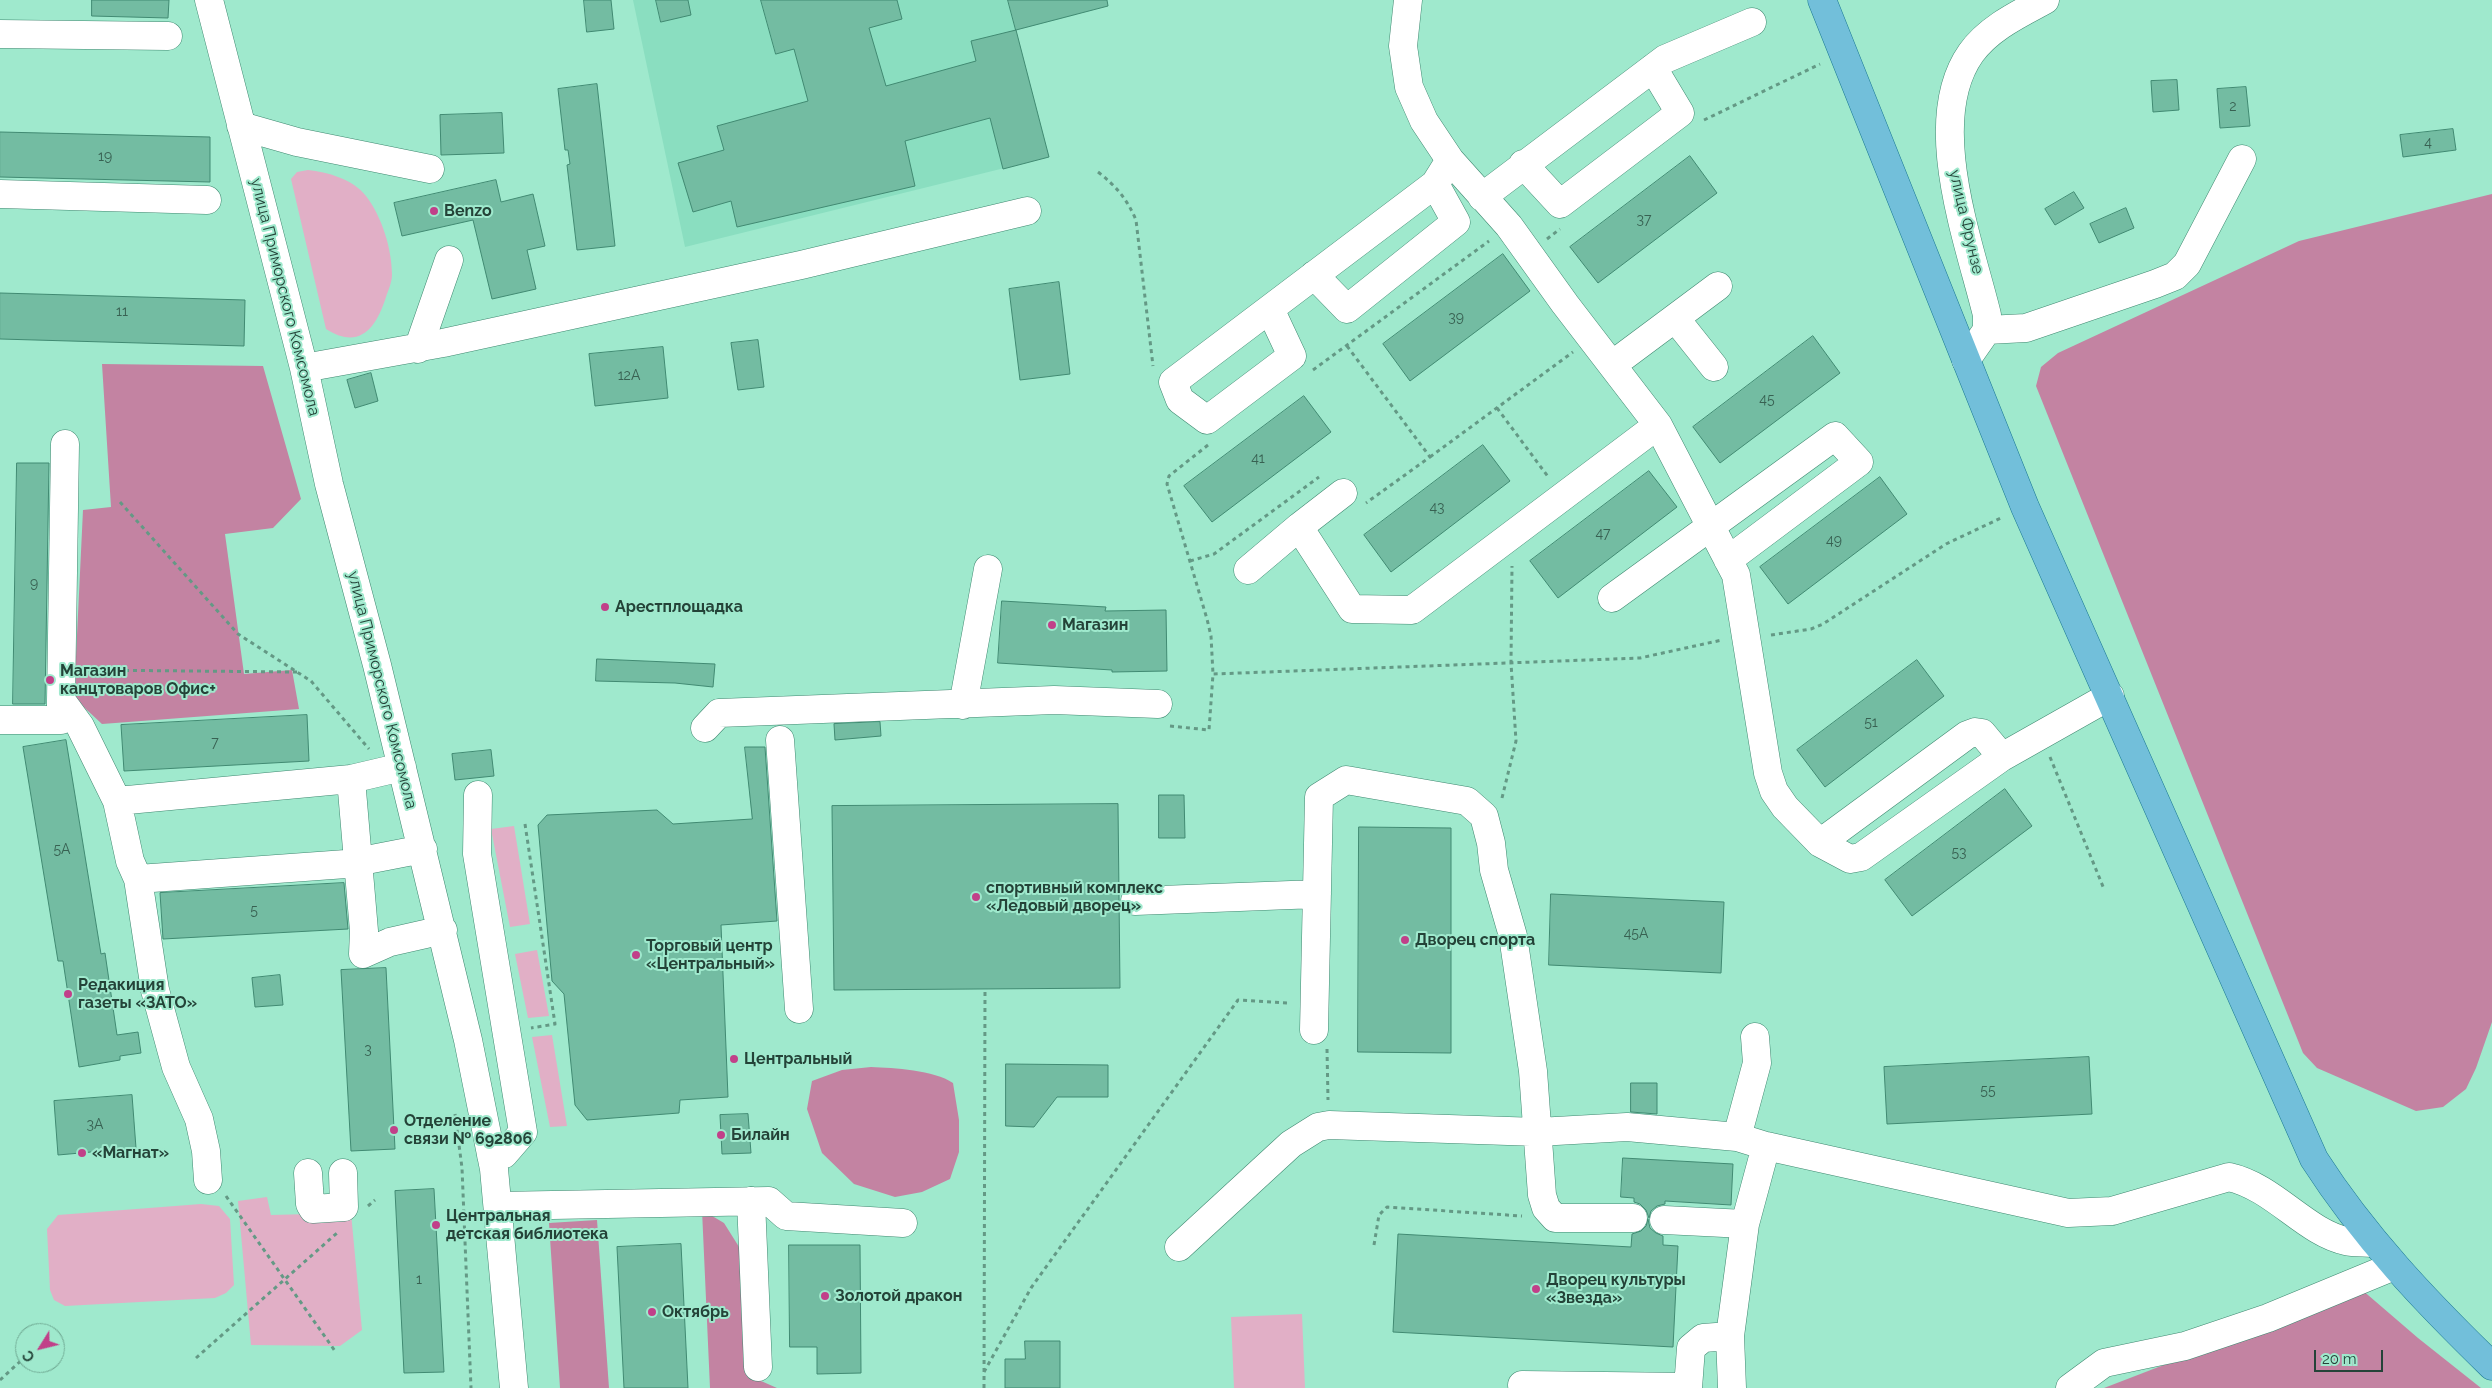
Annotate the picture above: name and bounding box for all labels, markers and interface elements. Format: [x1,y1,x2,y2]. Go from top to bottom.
house number: 2 [2229,99,2237,115]
house number: 4 [2424,135,2432,151]
house number: 19 [98,149,112,165]
street label: улица Фрунзе [1945,168,1987,276]
street label: улица Приморского Комсомола [246,176,324,418]
place label: Benzo [444,201,492,221]
marker: Benzo [428,205,440,217]
house number: 37 [1637,212,1651,228]
house number: 11 [116,304,128,320]
house number: 39 [1448,310,1464,326]
house number: 12А [618,368,640,384]
house number: 45 [1759,392,1775,408]
house number: 41 [1251,451,1265,467]
house number: 43 [1429,500,1445,516]
house number: 47 [1595,526,1611,542]
house number: 49 [1826,533,1842,549]
street label: улица Приморского Комсомола [343,569,421,811]
house number: 9 [30,576,38,592]
place label: Арестплощадка [615,597,743,617]
marker: Арестплощадка [599,601,611,613]
place label: Магазин [1062,615,1128,635]
marker: Магазин [1046,619,1058,631]
place label: Магазин канцтоваров Офис+ [60,661,216,699]
marker: Магазин канцтоваров Офис+ [44,674,56,686]
house number: 51 [1864,715,1878,731]
house number: 7 [211,735,219,751]
house number: 5А [53,842,71,858]
house number: 53 [1951,845,1967,861]
place label: спортивный комплекс «Ледовый дворец» [986,878,1163,916]
marker: спортивный комплекс «Ледовый дворец» [970,891,982,903]
house number: 5 [250,903,258,919]
house number: 45А [1624,926,1648,942]
place label: Дворец спорта [1415,930,1535,950]
marker: Дворец спорта [1399,934,1411,946]
place label: Торговый центр «Центральный» [646,936,775,974]
marker: Торговый центр «Центральный» [630,949,642,961]
place label: Редакиция газеты «ЗАТО» [78,975,197,1013]
marker: Редакиция газеты «ЗАТО» [62,988,74,1000]
house number: 3 [364,1042,372,1058]
place label: Центральный [744,1049,852,1069]
marker: Центральный [728,1053,740,1065]
house number: 55 [1980,1083,1996,1099]
place label: Отделение связи № 692806 [404,1111,532,1149]
house number: 3А [87,1117,103,1133]
marker: Отделение связи № 692806 [388,1124,400,1136]
place label: Билайн [731,1125,790,1145]
marker: Билайн [715,1129,727,1141]
place label: «Магнат» [92,1143,169,1163]
marker: «Магнат» [76,1147,88,1159]
place label: Центральная детская библиотека [446,1206,608,1244]
marker: Центральная детская библиотека [430,1219,442,1231]
place label: Дворец культуры «Звезда» [1546,1270,1686,1308]
house number: 1 [416,1272,422,1288]
marker: Дворец культуры «Звезда» [1530,1283,1542,1295]
place label: Золотой дракон [835,1286,962,1306]
marker: Золотой дракон [819,1290,831,1302]
place label: Октябрь [662,1302,729,1322]
marker: Октябрь [646,1306,658,1318]
north arrow [15,1323,65,1373]
scale bar [2317,1340,2386,1372]
text: С [19,1348,38,1365]
text: 20 m [2322,1350,2357,1368]

